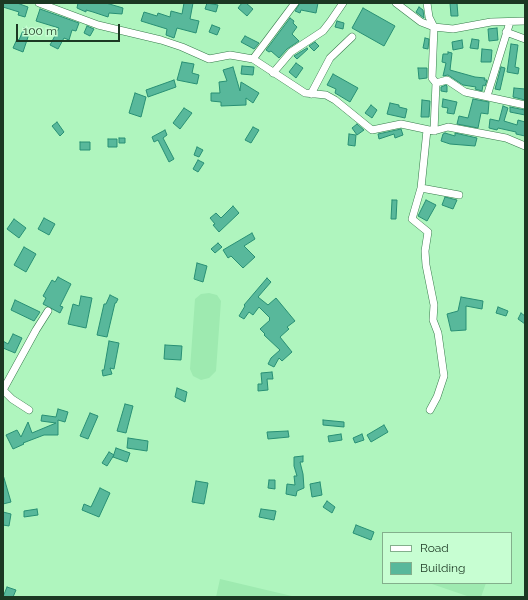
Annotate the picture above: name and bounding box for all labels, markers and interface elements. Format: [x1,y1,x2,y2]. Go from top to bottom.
scale bar [18,16,122,42]
text: 100 m [23,24,57,38]
legend [382,532,512,584]
text: Road [420,541,449,555]
text: Building [420,561,466,575]

